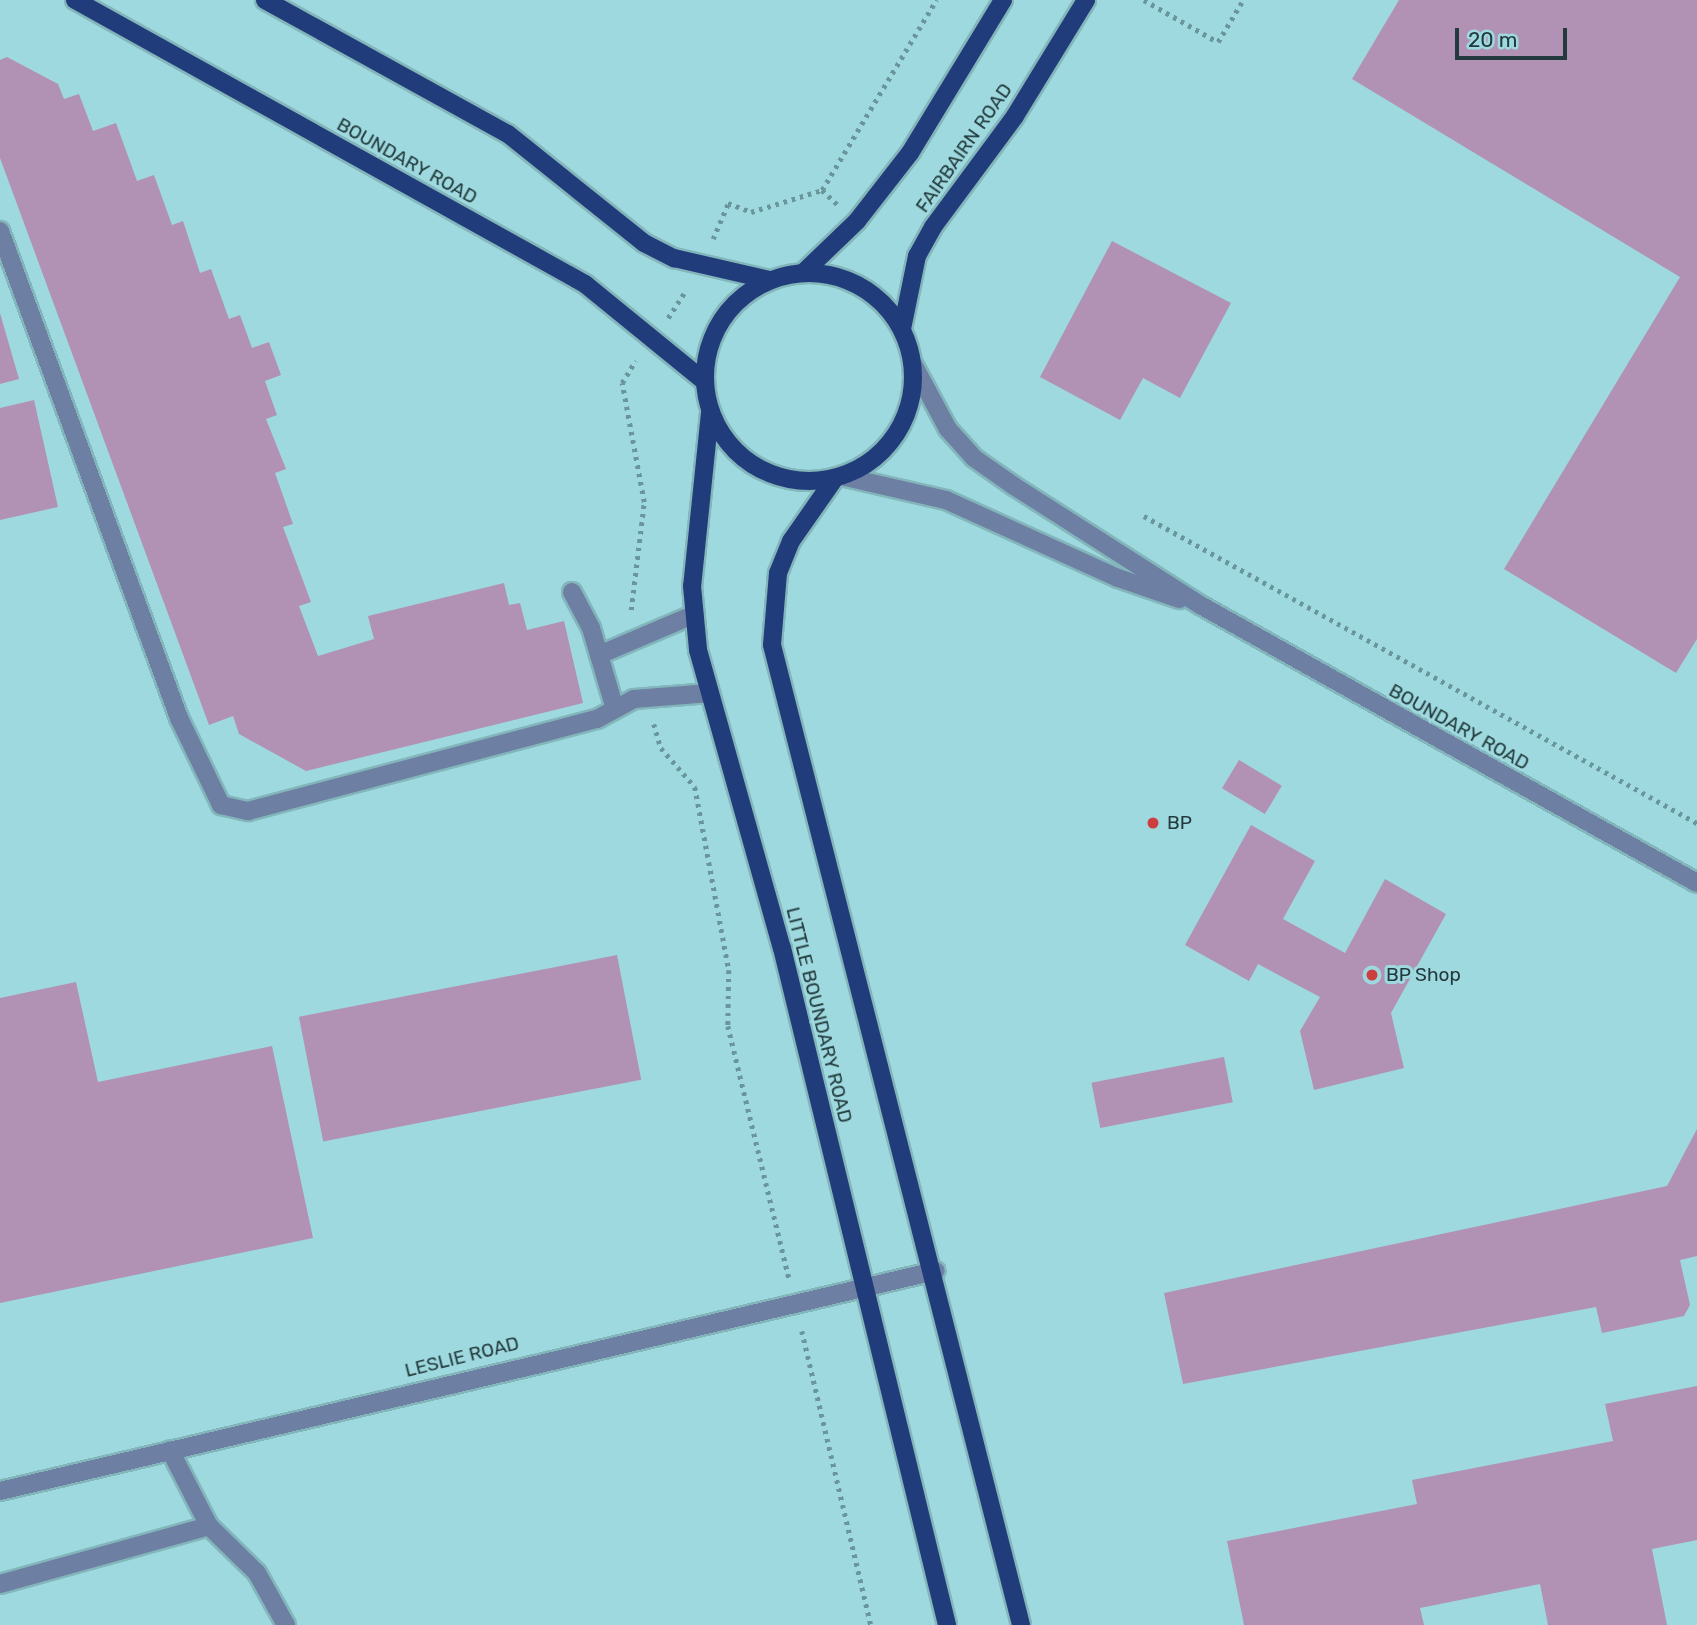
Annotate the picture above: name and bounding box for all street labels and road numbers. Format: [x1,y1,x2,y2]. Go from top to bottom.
street label: FAIRBAIRN ROAD [911,79,1017,217]
street label: BOUNDARY ROAD [333,113,481,209]
street label: BOUNDARY ROAD [1385,679,1533,775]
street label: LITTLE BOUNDARY ROAD [781,904,857,1126]
street label: LESLIE ROAD [403,1332,521,1382]

